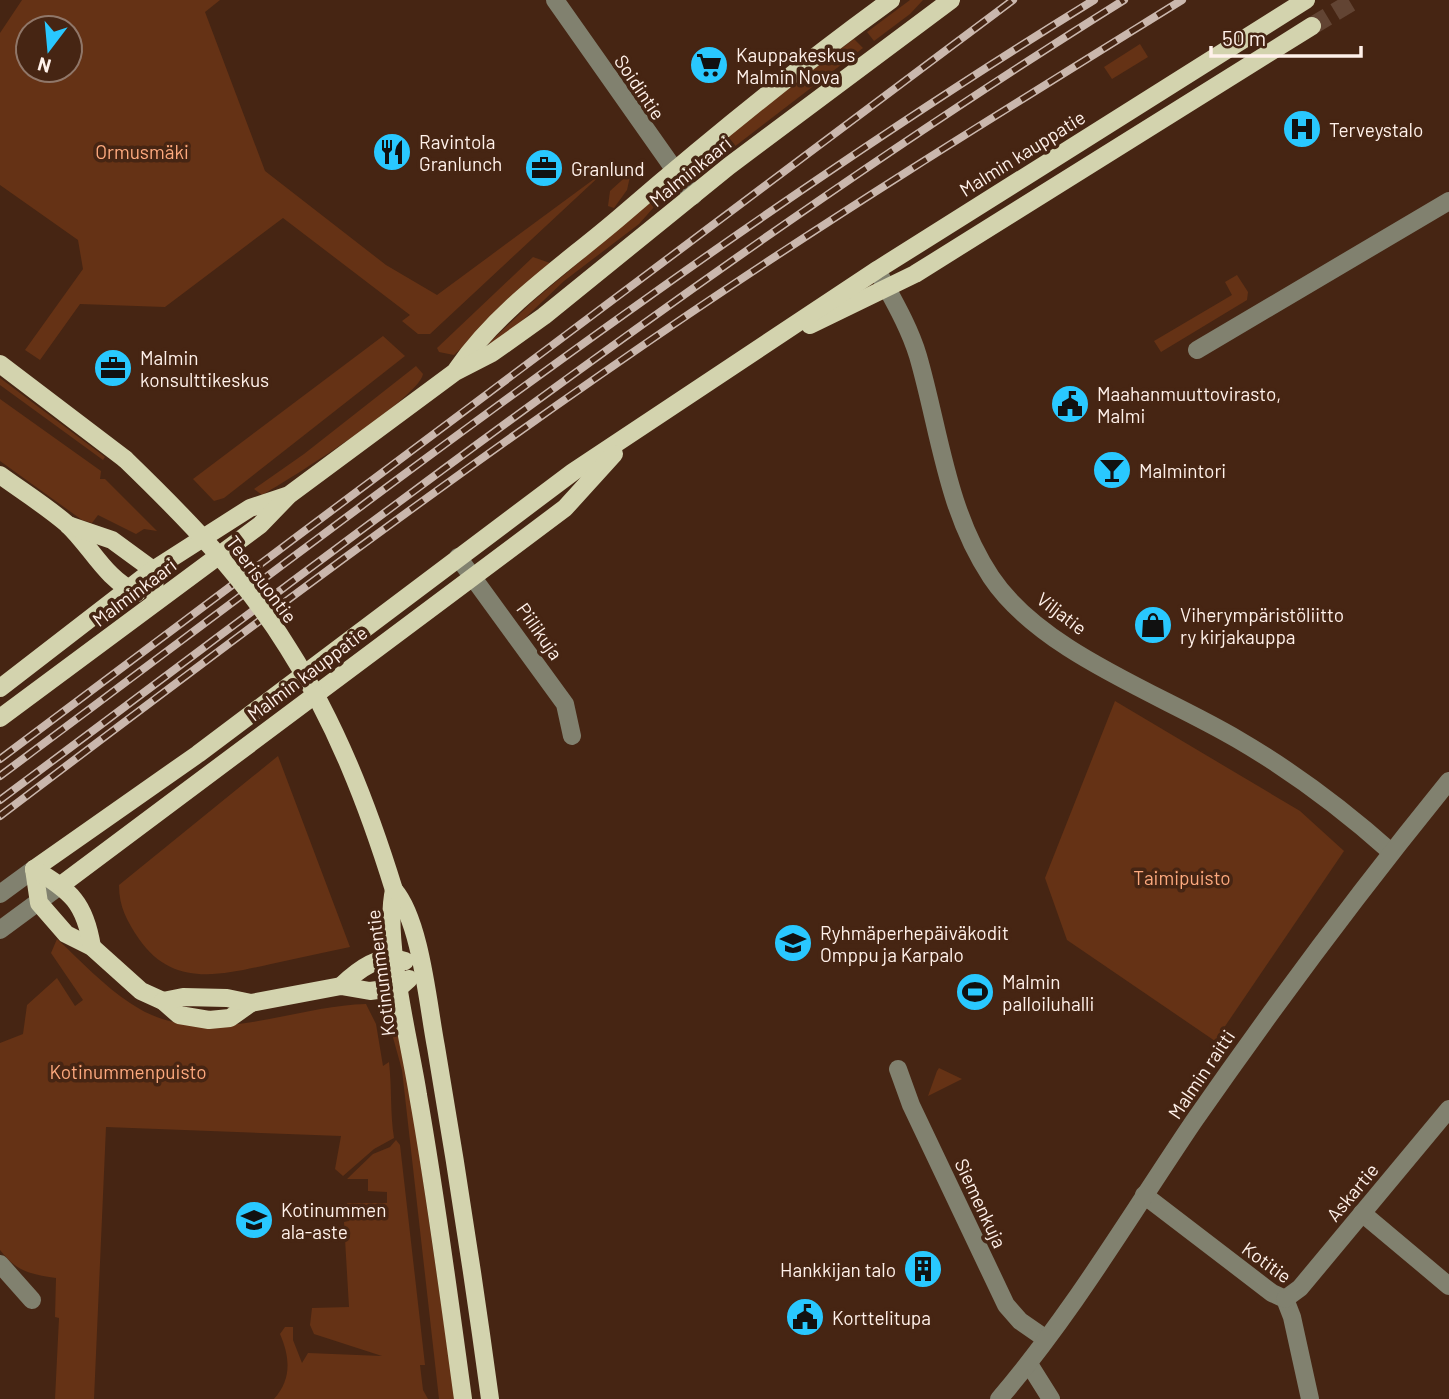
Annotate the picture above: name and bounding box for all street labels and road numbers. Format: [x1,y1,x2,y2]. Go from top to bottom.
street label: Soidintie [610,50,670,124]
street label: Malmin kauppatie [955,105,1089,201]
street label: Malminkaari [644,131,736,211]
street label: Teerisuontie [222,531,302,627]
street label: Malminkaari [88,553,180,631]
street label: Viljatie [1032,587,1092,639]
street label: Piilikuja [512,598,568,664]
street label: Malmin kauppatie [243,620,371,726]
street label: Kotinummentie [361,908,399,1038]
street label: Malmin raitti [1163,1025,1239,1123]
street label: Siemenkuja [950,1155,1012,1251]
street label: Askartie [1321,1158,1383,1226]
street label: Kotitie [1238,1236,1296,1288]

